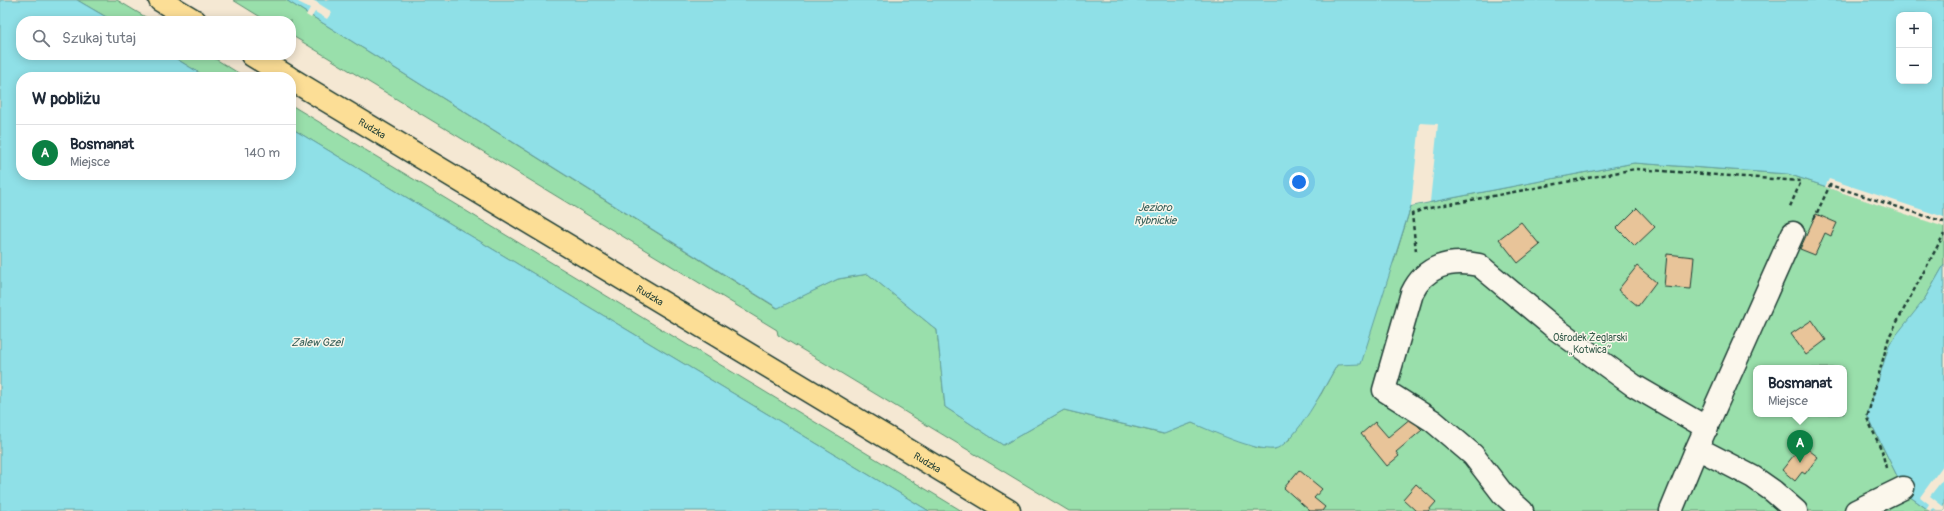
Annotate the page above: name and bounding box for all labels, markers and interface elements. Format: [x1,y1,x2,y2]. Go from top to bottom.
map controls [1896,12,1932,84]
button: + [1896,12,1932,48]
search box [16,16,296,60]
icon: search [30,27,52,49]
text: Szukaj tutaj [62,29,136,48]
button: − [1896,48,1932,84]
text: W pobliżu [32,88,100,109]
street label: Rudzka [356,116,388,142]
text: Bosmanat [70,135,134,154]
text: A [41,145,49,161]
text: 140 m [244,145,280,161]
text: Miejsce [70,154,110,170]
your location [1289,172,1309,192]
water label: Jezioro Rybnickie [1134,201,1178,227]
street label: Rudzka [634,283,666,309]
park label: Ośrodek Żeglarski „Kotwica” [1553,332,1627,356]
water label: Zalew Gzel [291,336,344,349]
popup [1753,365,1847,417]
text: Bosmanat [1768,374,1832,393]
text: Miejsce [1768,393,1808,409]
pin: A [1787,430,1813,463]
street label: Rudzka [911,450,943,476]

